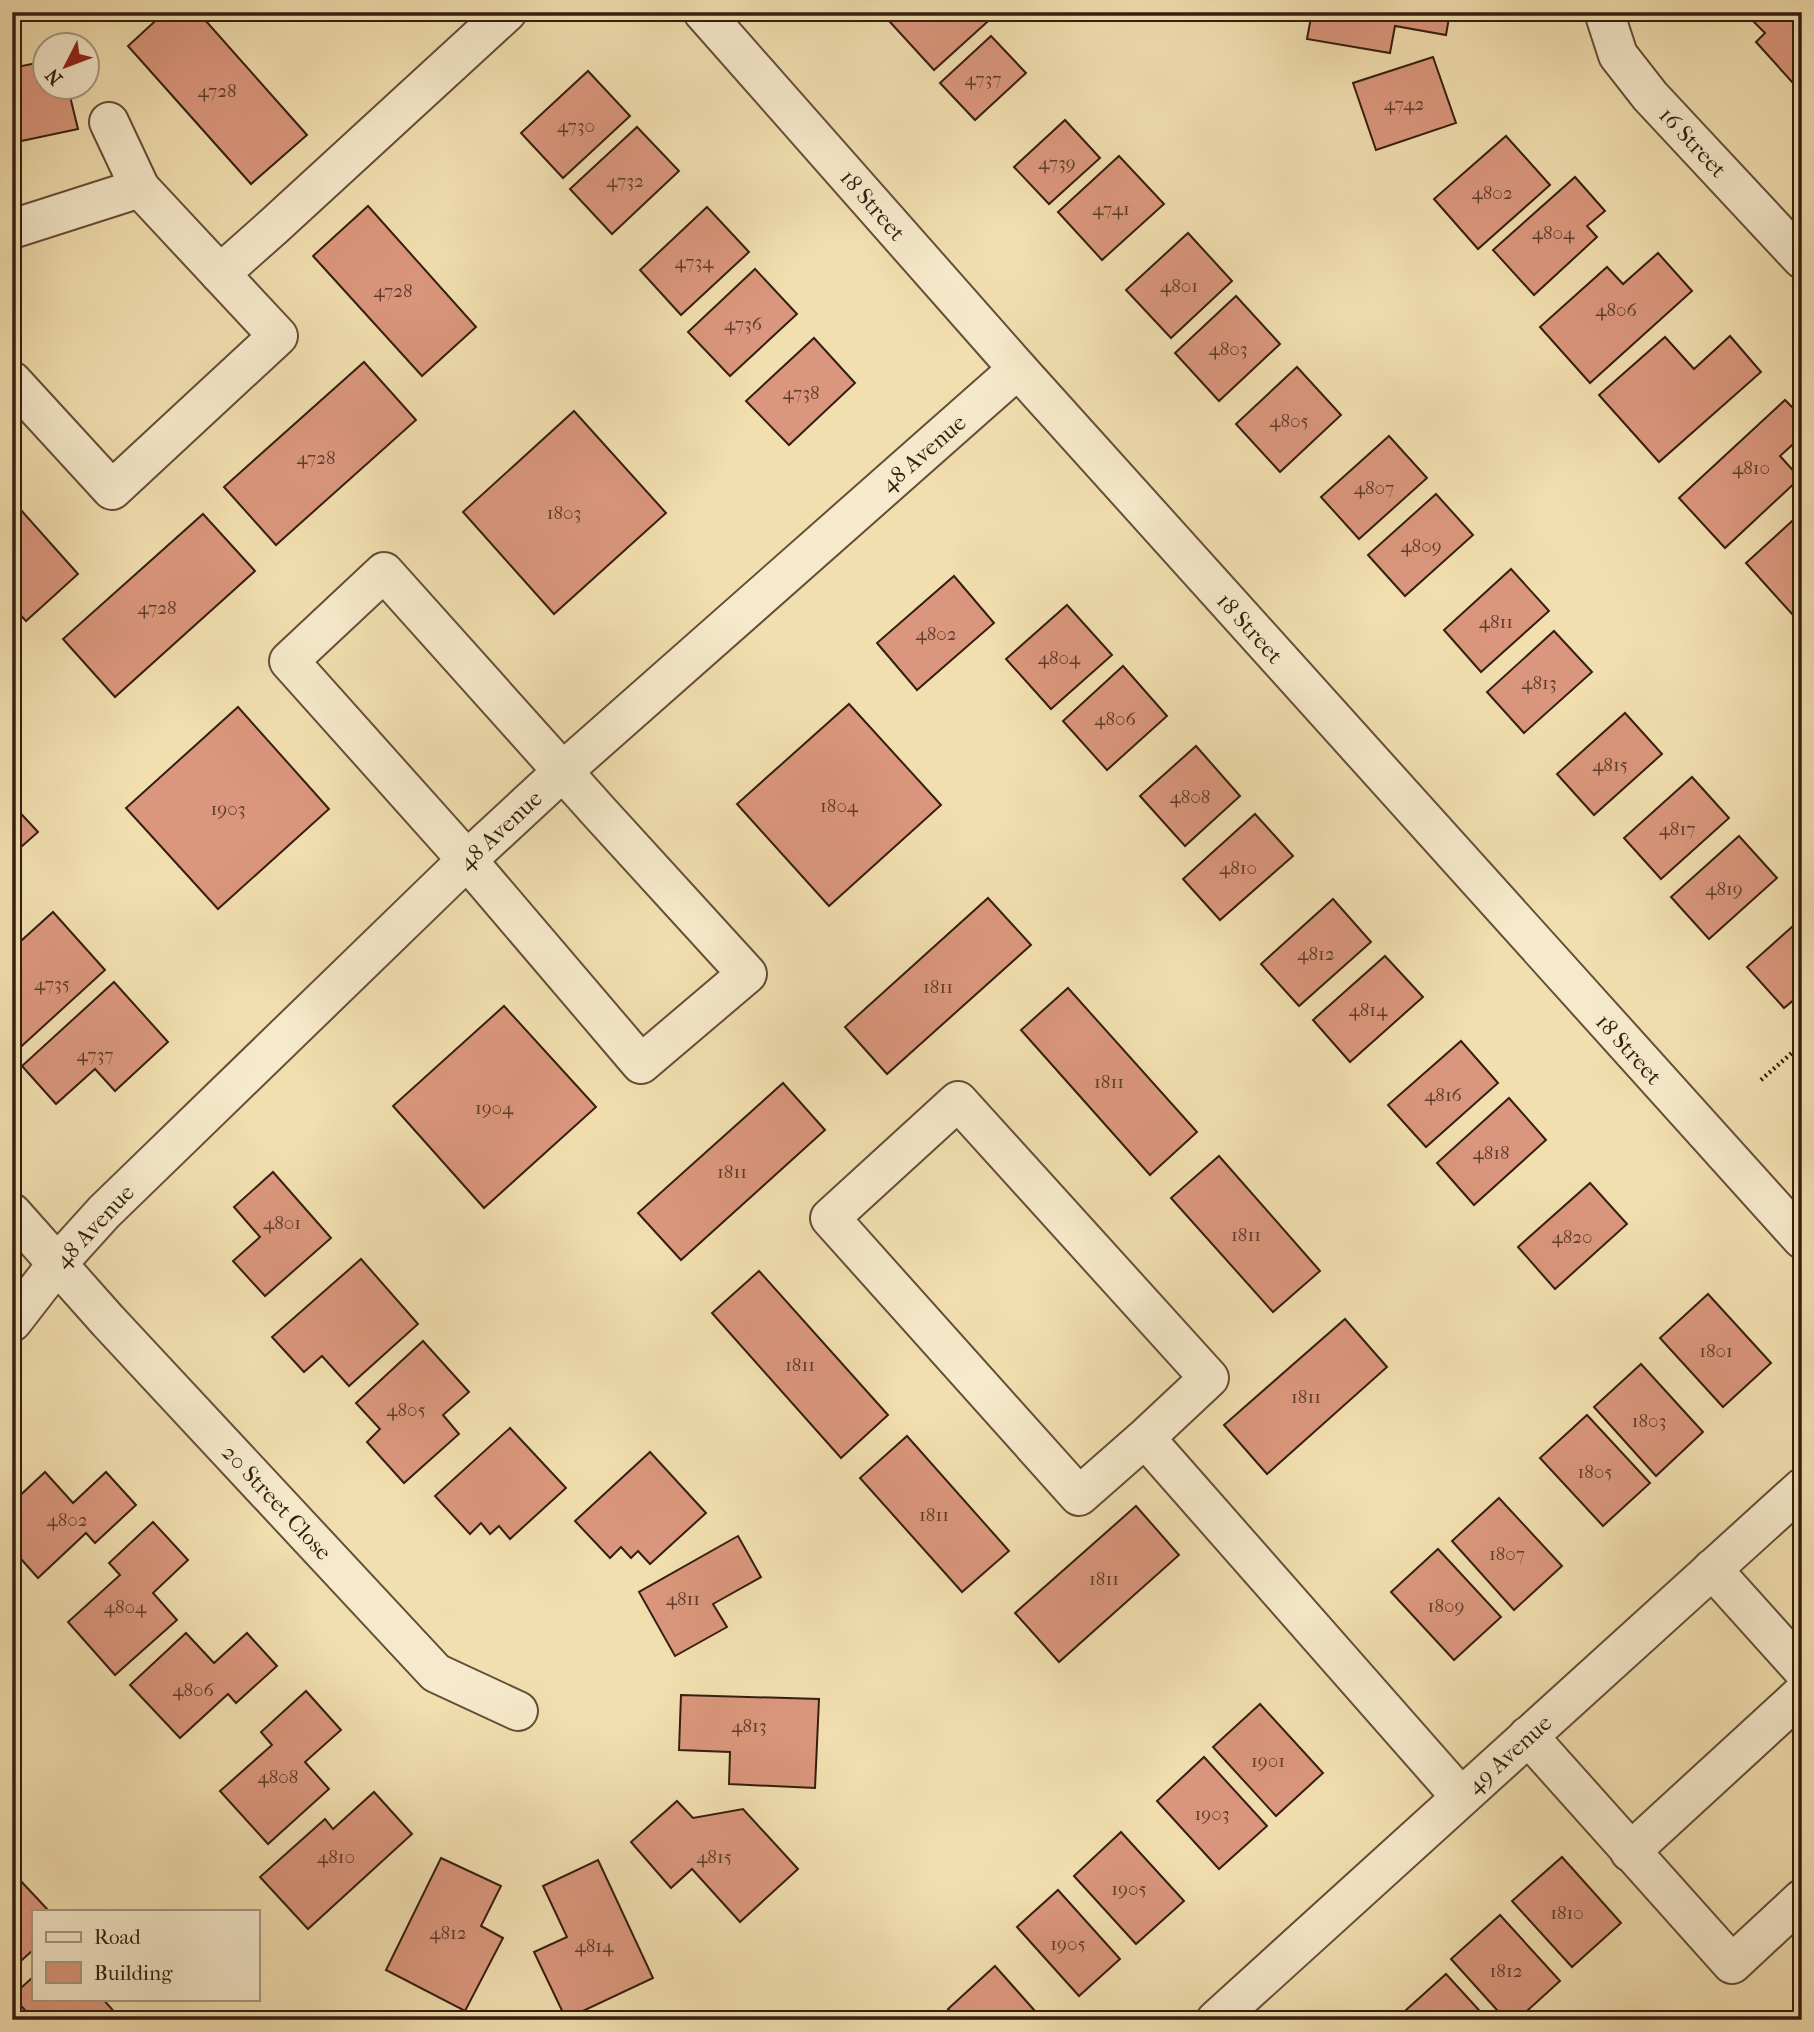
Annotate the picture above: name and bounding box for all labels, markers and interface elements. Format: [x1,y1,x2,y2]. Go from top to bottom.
north arrow [32,32,102,102]
text: N [41,64,67,89]
house number: 4737 [965,68,1001,90]
house number: 4728 [197,80,237,102]
house number: 4742 [1384,93,1424,115]
street label: 16 Street [1653,102,1732,183]
house number: 4730 [557,115,595,137]
house number: 4739 [1038,152,1076,174]
street label: 18 Street [834,164,911,246]
house number: 4732 [606,170,644,192]
house number: 4802 [1471,182,1513,204]
house number: 4741 [1092,198,1130,220]
house number: 4804 [1532,222,1575,244]
house number: 4734 [675,251,714,273]
house number: 4801 [1160,275,1198,297]
house number: 4728 [373,280,413,302]
house number: 4806 [1595,299,1637,321]
house number: 4736 [724,313,763,335]
house number: 4803 [1208,338,1248,360]
house number: 4738 [782,382,820,404]
street label: 48 Avenue [875,409,972,498]
house number: 4805 [1269,410,1309,432]
house number: 4728 [296,447,336,469]
house number: 4810 [1732,457,1770,479]
house number: 4807 [1354,477,1394,499]
house number: 1803 [547,502,581,524]
house number: 4809 [1400,535,1442,557]
street label: 18 Street [1211,588,1288,669]
house number: 4728 [137,597,177,619]
house number: 4811 [1479,611,1513,633]
house number: 4802 [915,623,957,645]
house number: 4804 [1038,647,1081,669]
house number: 4813 [1521,672,1557,694]
house number: 4806 [1094,708,1136,730]
house number: 4815 [1592,754,1628,776]
street label: 48 Avenue [453,785,548,876]
house number: 4808 [1170,786,1210,808]
house number: 1804 [820,795,859,817]
house number: 1903 [210,798,246,820]
house number: 4817 [1659,818,1695,840]
house number: 4810 [1219,857,1257,879]
house number: 4819 [1705,878,1743,900]
house number: 4812 [1297,943,1335,965]
house number: 4735 [34,973,70,995]
house number: 1811 [923,976,953,998]
house number: 4814 [1349,999,1388,1021]
street label: 18 Street [1590,1009,1667,1090]
house number: 4737 [77,1044,113,1066]
house number: 1811 [1094,1071,1124,1093]
house number: 4816 [1424,1084,1463,1106]
house number: 1904 [475,1097,514,1119]
house number: 4818 [1472,1142,1510,1164]
house number: 1811 [717,1161,747,1183]
street label: 48 Avenue [49,1179,140,1274]
house number: 4801 [263,1212,301,1234]
house number: 1811 [1231,1224,1261,1246]
house number: 4820 [1551,1226,1593,1248]
house number: 1801 [1699,1340,1733,1362]
house number: 1811 [785,1354,815,1376]
house number: 1811 [1291,1386,1321,1408]
house number: 4805 [386,1399,426,1421]
house number: 1803 [1632,1410,1666,1432]
street label: 20 Street Close [216,1439,337,1566]
house number: 1805 [1577,1461,1613,1483]
house number: 1811 [919,1504,949,1526]
house number: 4802 [46,1509,88,1531]
house number: 1807 [1489,1543,1525,1565]
house number: 1811 [1089,1568,1119,1590]
house number: 4811 [666,1588,700,1610]
house number: 1809 [1428,1595,1464,1617]
house number: 4804 [104,1596,147,1618]
house number: 4806 [172,1679,214,1701]
street label: 49 Avenue [1461,1709,1557,1799]
house number: 4813 [731,1715,767,1737]
house number: 1901 [1251,1750,1285,1772]
house number: 4808 [258,1766,298,1788]
house number: 1903 [1194,1803,1230,1825]
house number: 4810 [317,1846,355,1868]
house number: 4815 [696,1846,732,1868]
house number: 1905 [1111,1878,1147,1900]
house number: 1810 [1550,1902,1584,1924]
legend [32,1910,259,2000]
house number: 4812 [429,1922,467,1944]
text: Road [94,1925,141,1949]
house number: 1905 [1050,1933,1086,1955]
house number: 4814 [575,1935,614,1957]
house number: 1812 [1490,1960,1523,1982]
text: Building [94,1961,173,1985]

